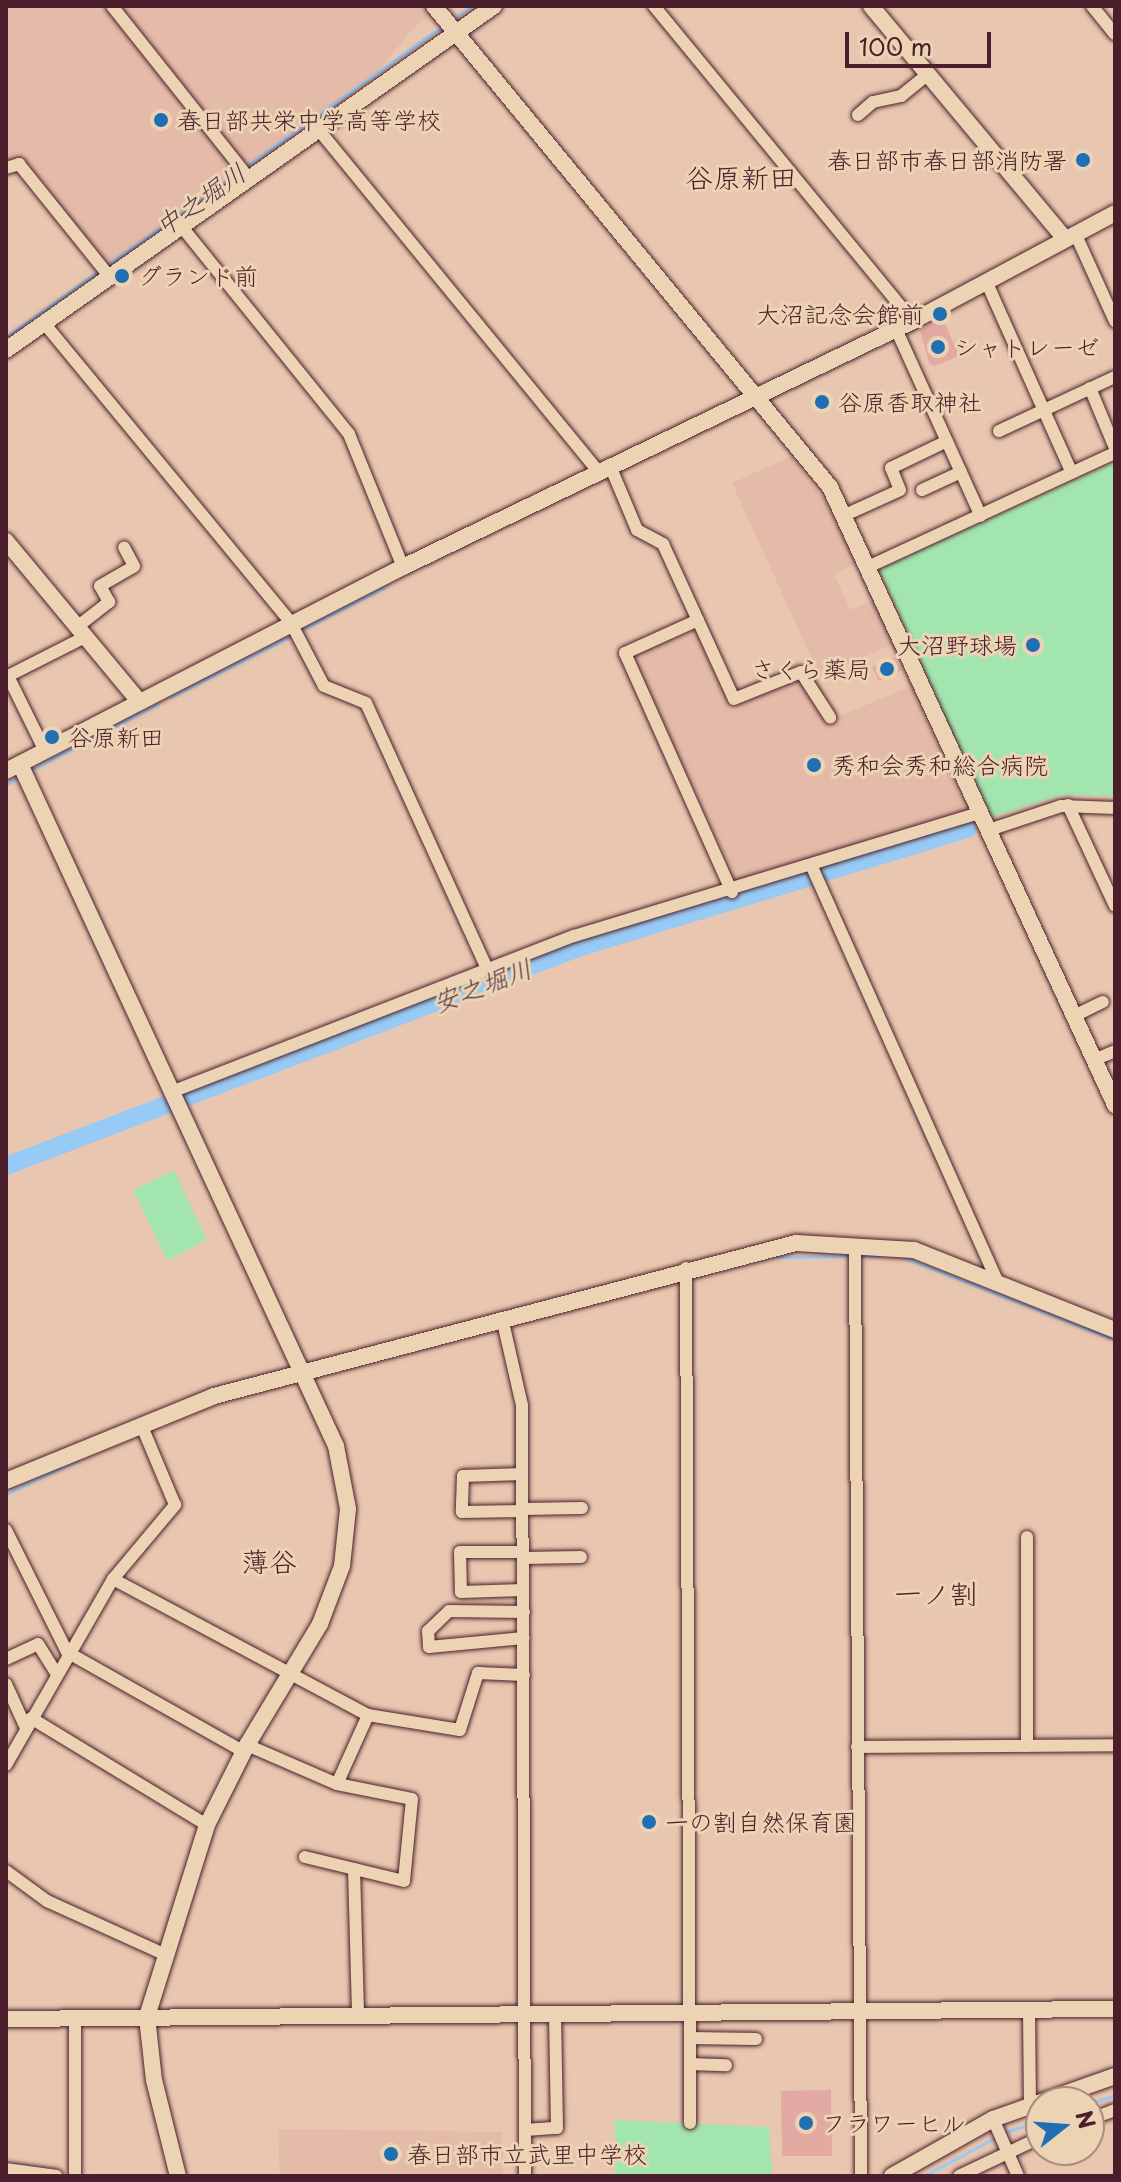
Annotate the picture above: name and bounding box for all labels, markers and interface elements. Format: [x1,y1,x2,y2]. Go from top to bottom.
scale bar [849,16,995,66]
text: 100 m [859,28,932,64]
place label: 春日部共栄中学高等学校 [177,106,441,134]
marker: 春日部共栄中学高等学校 [152,111,170,129]
place label: 春日部市春日部消防署 [827,146,1067,174]
marker: 春日部市春日部消防署 [1074,151,1092,169]
water label: 中之堀川 [148,156,252,242]
district label: 谷原新田 [685,160,797,194]
place label: グランド前 [138,262,258,290]
marker: グランド前 [113,267,131,285]
place label: 大沼記念会館前 [756,300,924,328]
marker: 大沼記念会館前 [931,305,949,323]
place label: シャトレーゼ [954,333,1099,361]
marker: シャトレーゼ [929,338,947,356]
place label: 谷原香取神社 [838,388,982,416]
marker: 谷原香取神社 [813,393,831,411]
place label: 大沼野球場 [897,631,1017,659]
marker: 大沼野球場 [1024,636,1042,654]
place label: さくら薬局 [751,655,871,683]
marker: さくら薬局 [878,660,896,678]
place label: 谷原新田 [68,723,164,751]
marker: 谷原新田 [43,728,61,746]
place label: 秀和会秀和総合病院 [832,751,1048,779]
marker: 秀和会秀和総合病院 [803,754,825,776]
water label: 安之堀川 [428,952,536,1018]
district label: 薄谷 [241,1544,297,1578]
district label: 一ノ割 [894,1576,978,1610]
place label: 一の割自然保育園 [665,1808,857,1836]
marker: 一の割自然保育園 [640,1813,658,1831]
north arrow [1025,2086,1105,2166]
text: N [1068,2106,1105,2133]
place label: フラワーヒル [822,2109,966,2137]
marker: フラワーヒル [797,2114,815,2132]
place label: 春日部市立武里中学校 [407,2140,647,2168]
marker: 春日部市立武里中学校 [382,2145,400,2163]

